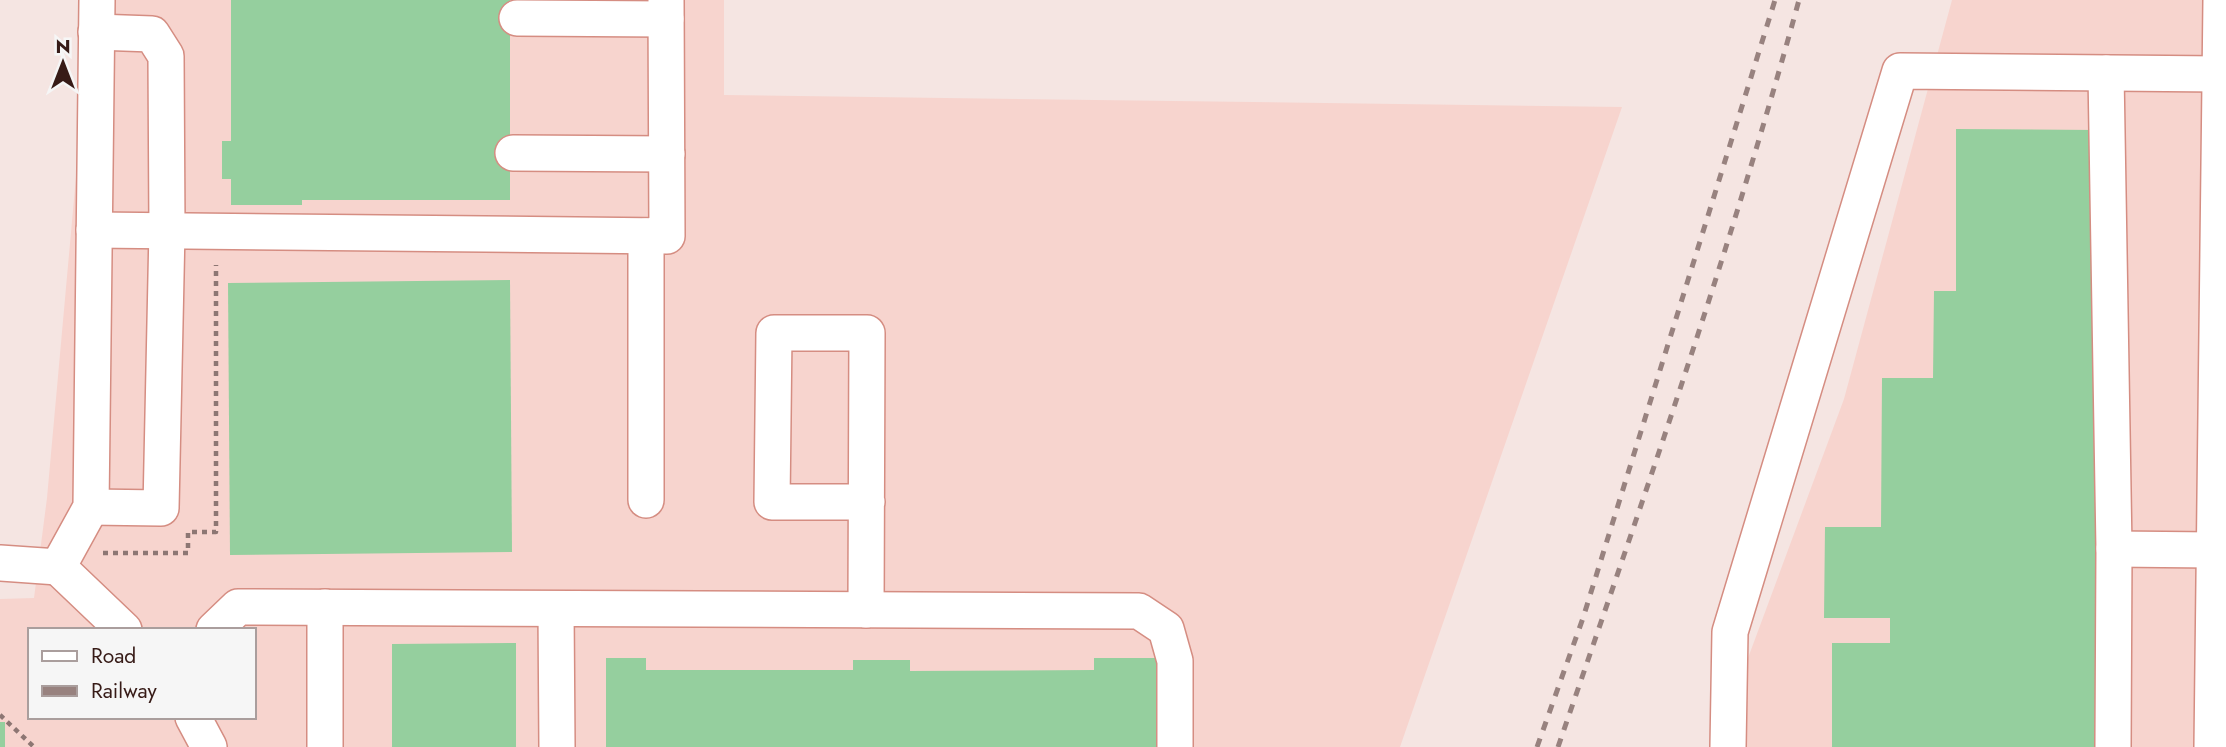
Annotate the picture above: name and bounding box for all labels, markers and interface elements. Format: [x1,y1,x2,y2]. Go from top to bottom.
north arrow [28,28,98,98]
text: N [55,33,71,60]
legend [28,628,256,719]
text: Road [91,641,136,671]
text: Railway [91,676,157,706]

